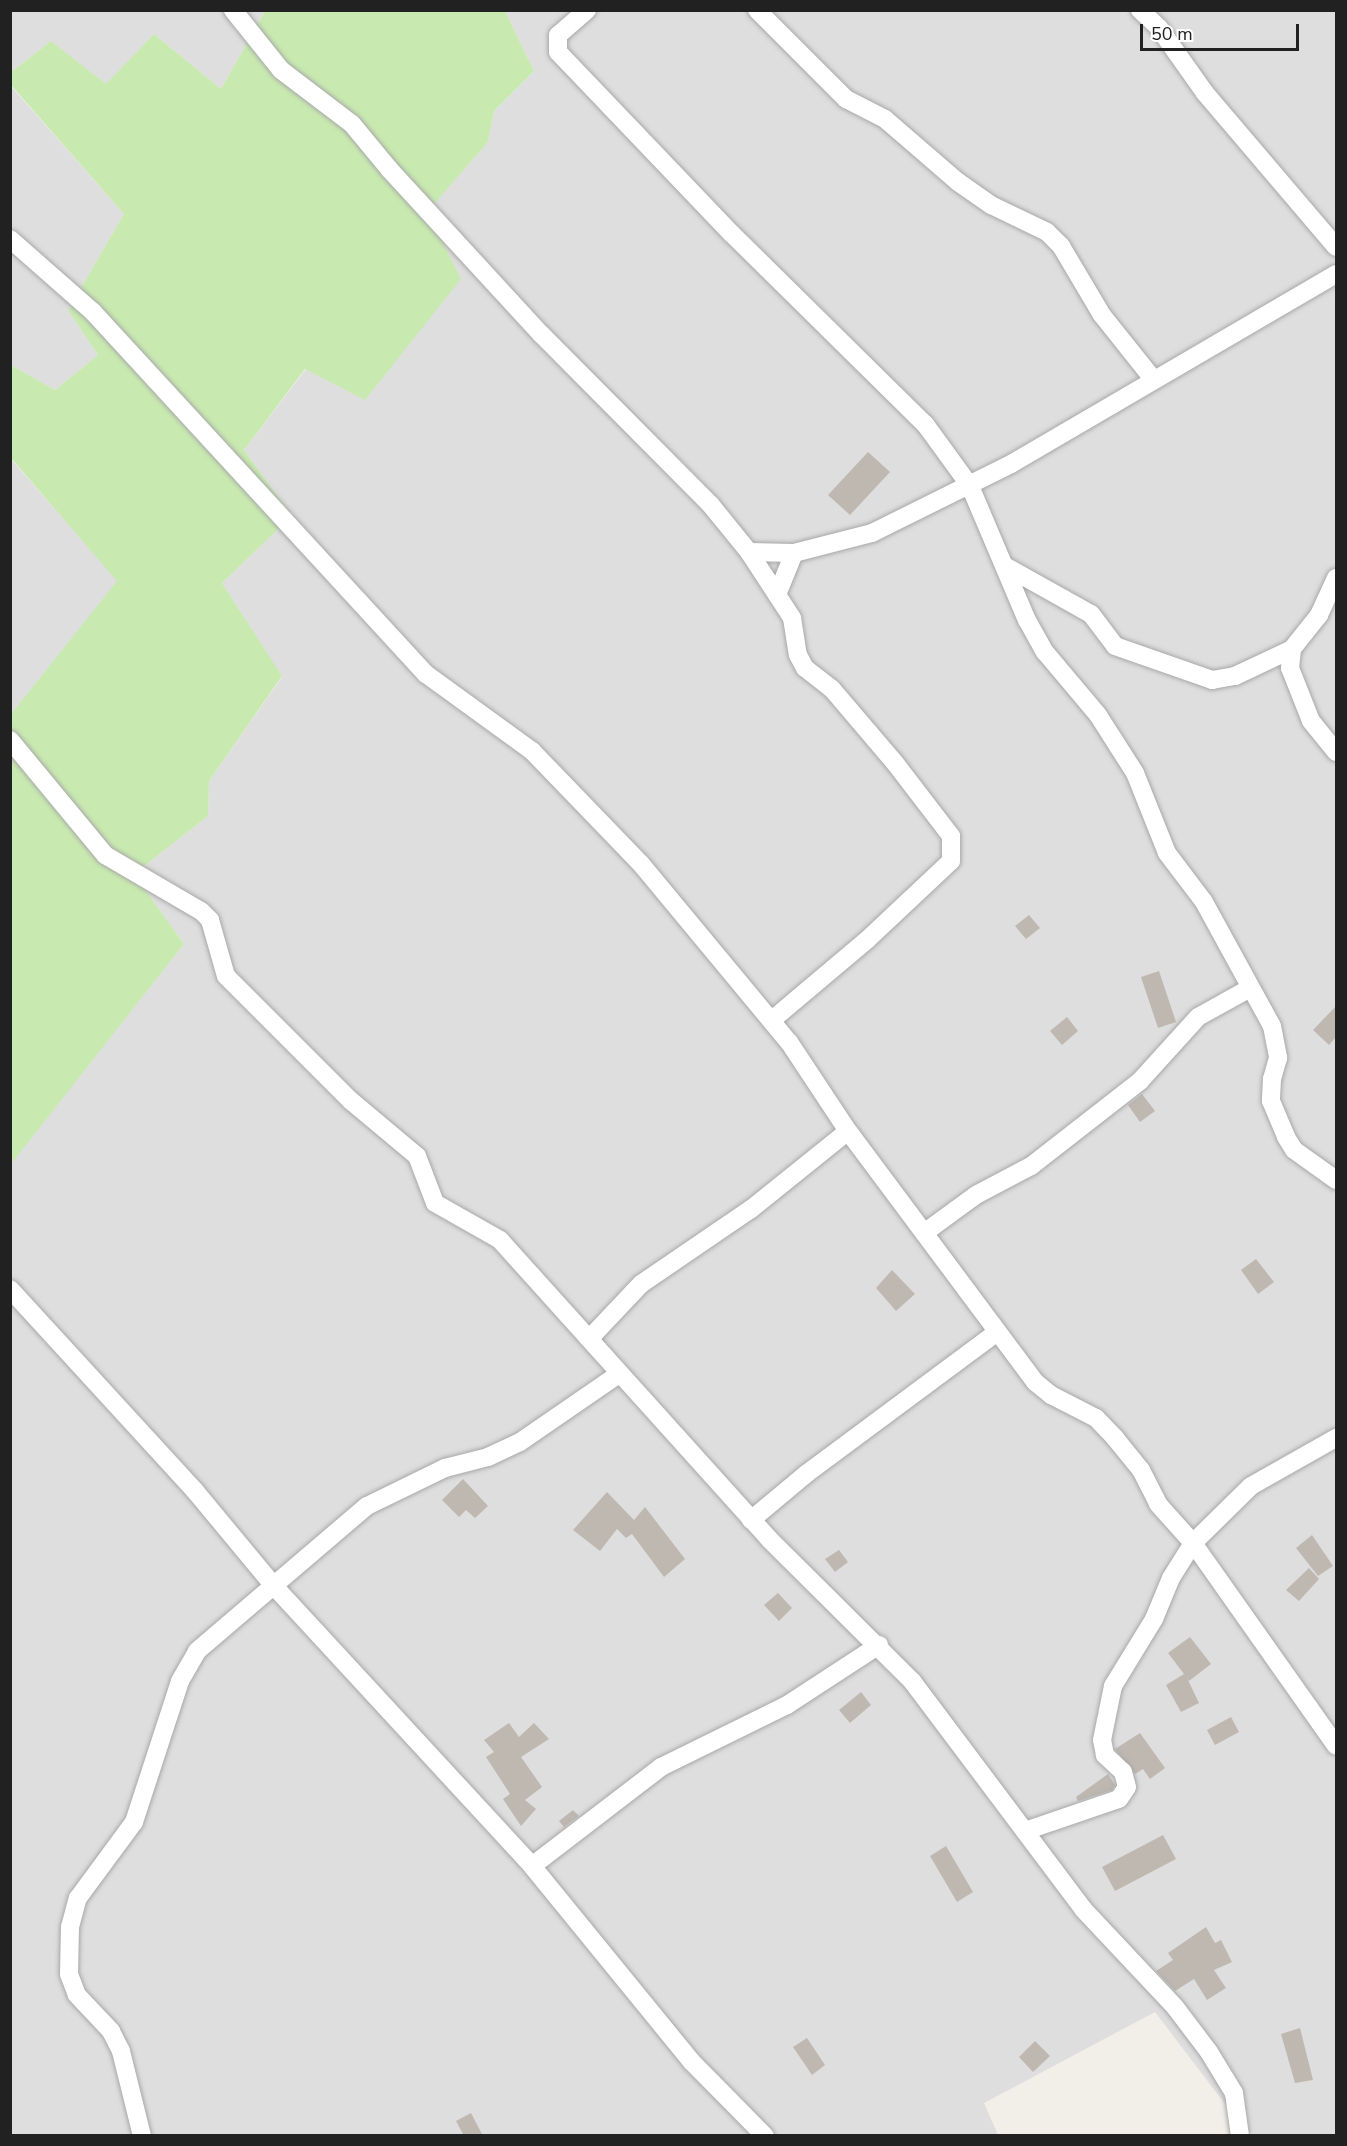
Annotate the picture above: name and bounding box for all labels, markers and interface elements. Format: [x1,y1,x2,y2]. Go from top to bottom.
scale bar [1143,12,1302,50]
text: 50 m [1151,22,1193,46]

